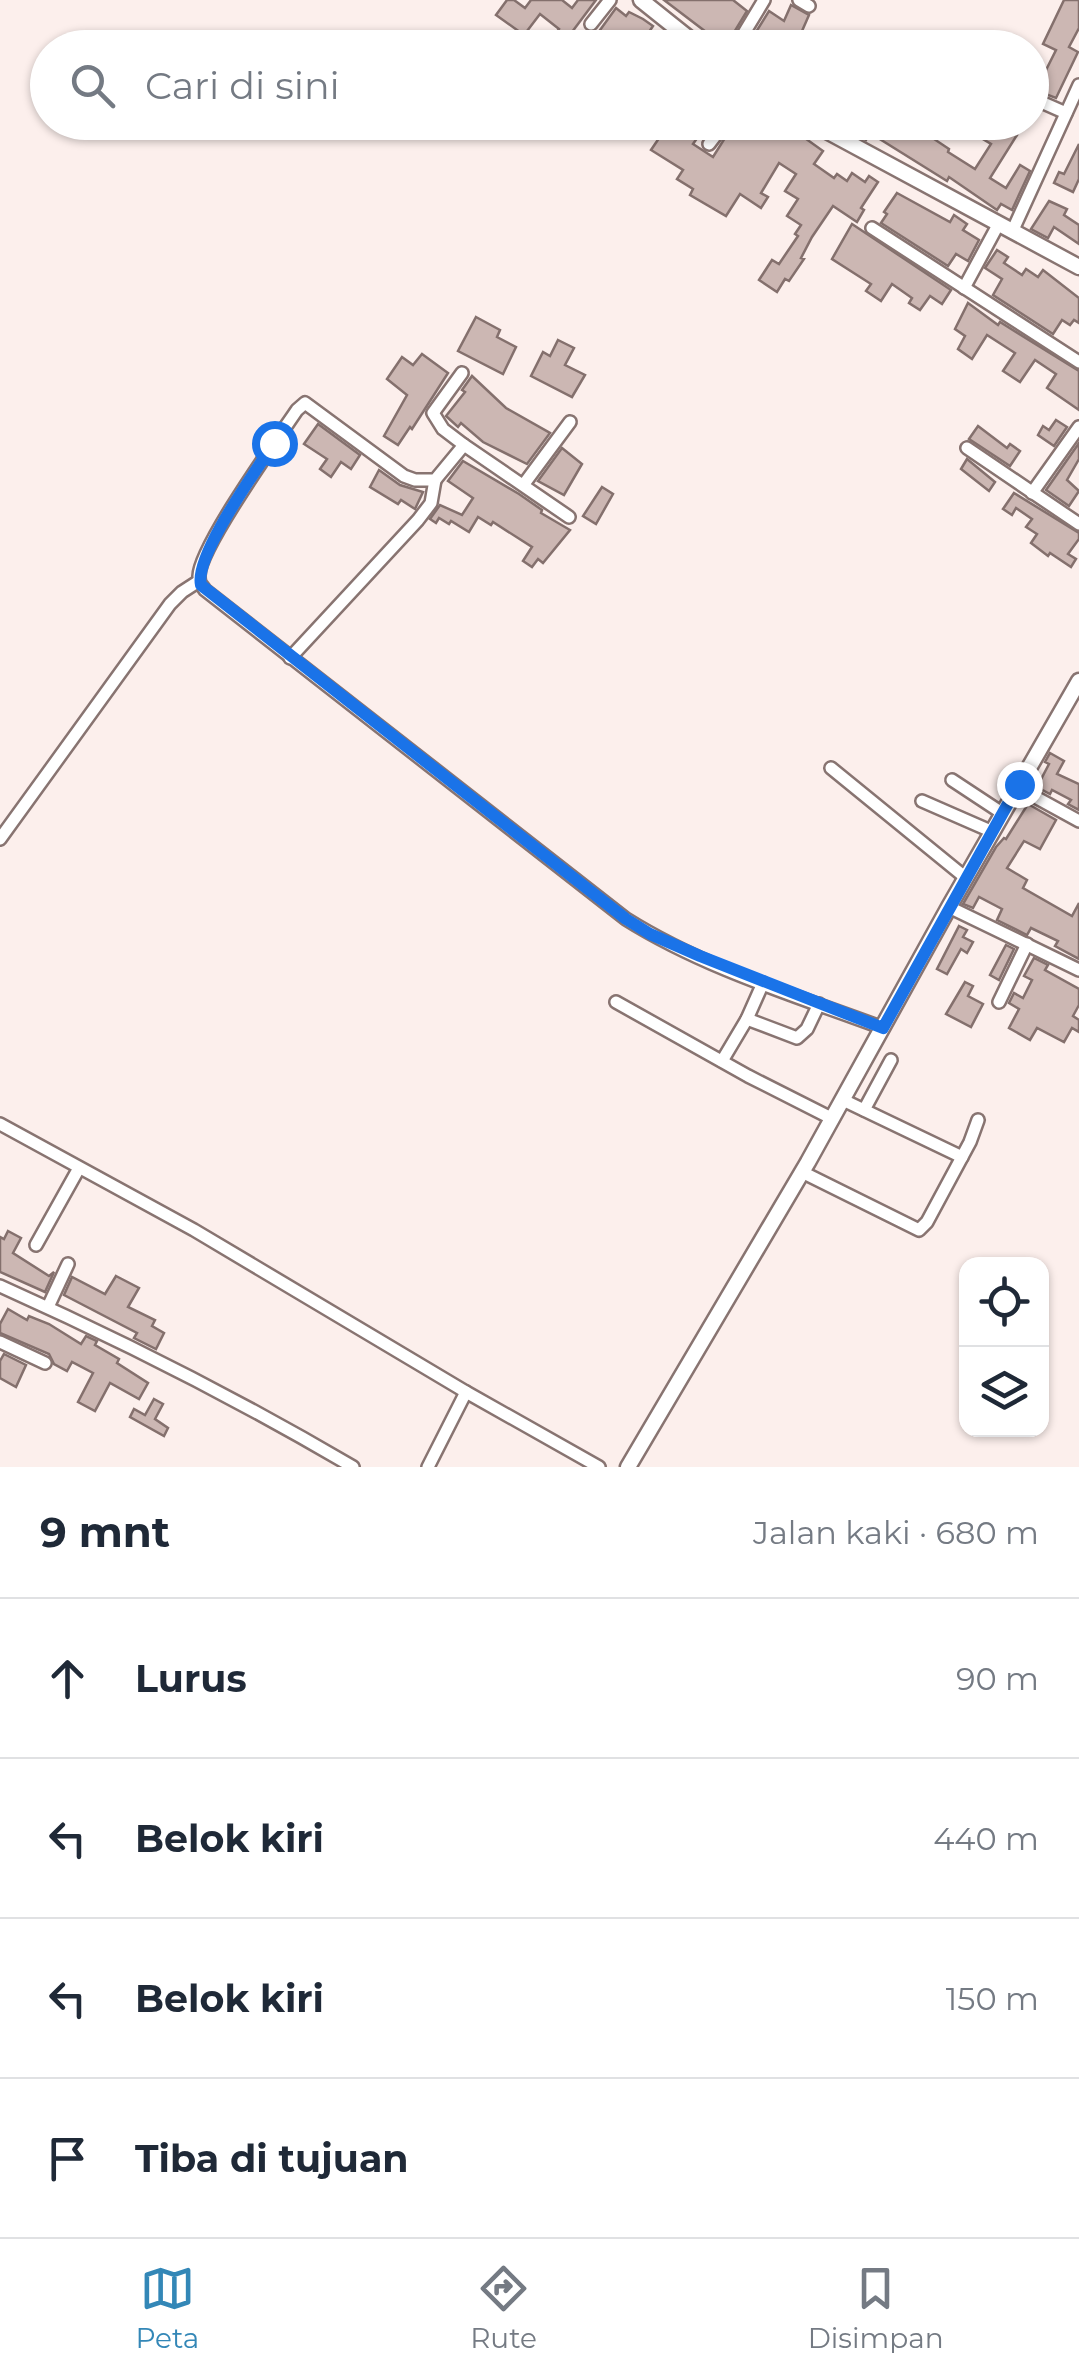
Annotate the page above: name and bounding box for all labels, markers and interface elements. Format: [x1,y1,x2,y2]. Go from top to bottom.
search box [30,30,1049,140]
icon: search [65,58,120,113]
text: Cari di sini [145,62,340,109]
route start [252,421,298,467]
route end [997,762,1043,808]
map controls [959,1257,1049,1437]
button: locate [959,1257,1049,1347]
button: layers [959,1347,1049,1437]
text: 9 mnt [40,1506,170,1558]
text: Jalan kaki · 680 m [753,1513,1039,1552]
icon: ahead [40,1651,95,1706]
text: Lurus [135,1655,247,1702]
text: 90 m [956,1659,1039,1698]
icon: left [40,1811,95,1866]
text: Belok kiri [135,1815,324,1862]
text: 440 m [933,1819,1039,1858]
icon: left [40,1971,95,2026]
text: Belok kiri [135,1975,324,2022]
text: 150 m [946,1979,1039,2018]
icon: arrive [40,2131,95,2186]
text: Tiba di tujuan [135,2135,409,2182]
tab: Peta [135,2261,199,2355]
tab: Rute [470,2261,537,2355]
tab: Disimpan [808,2261,944,2355]

